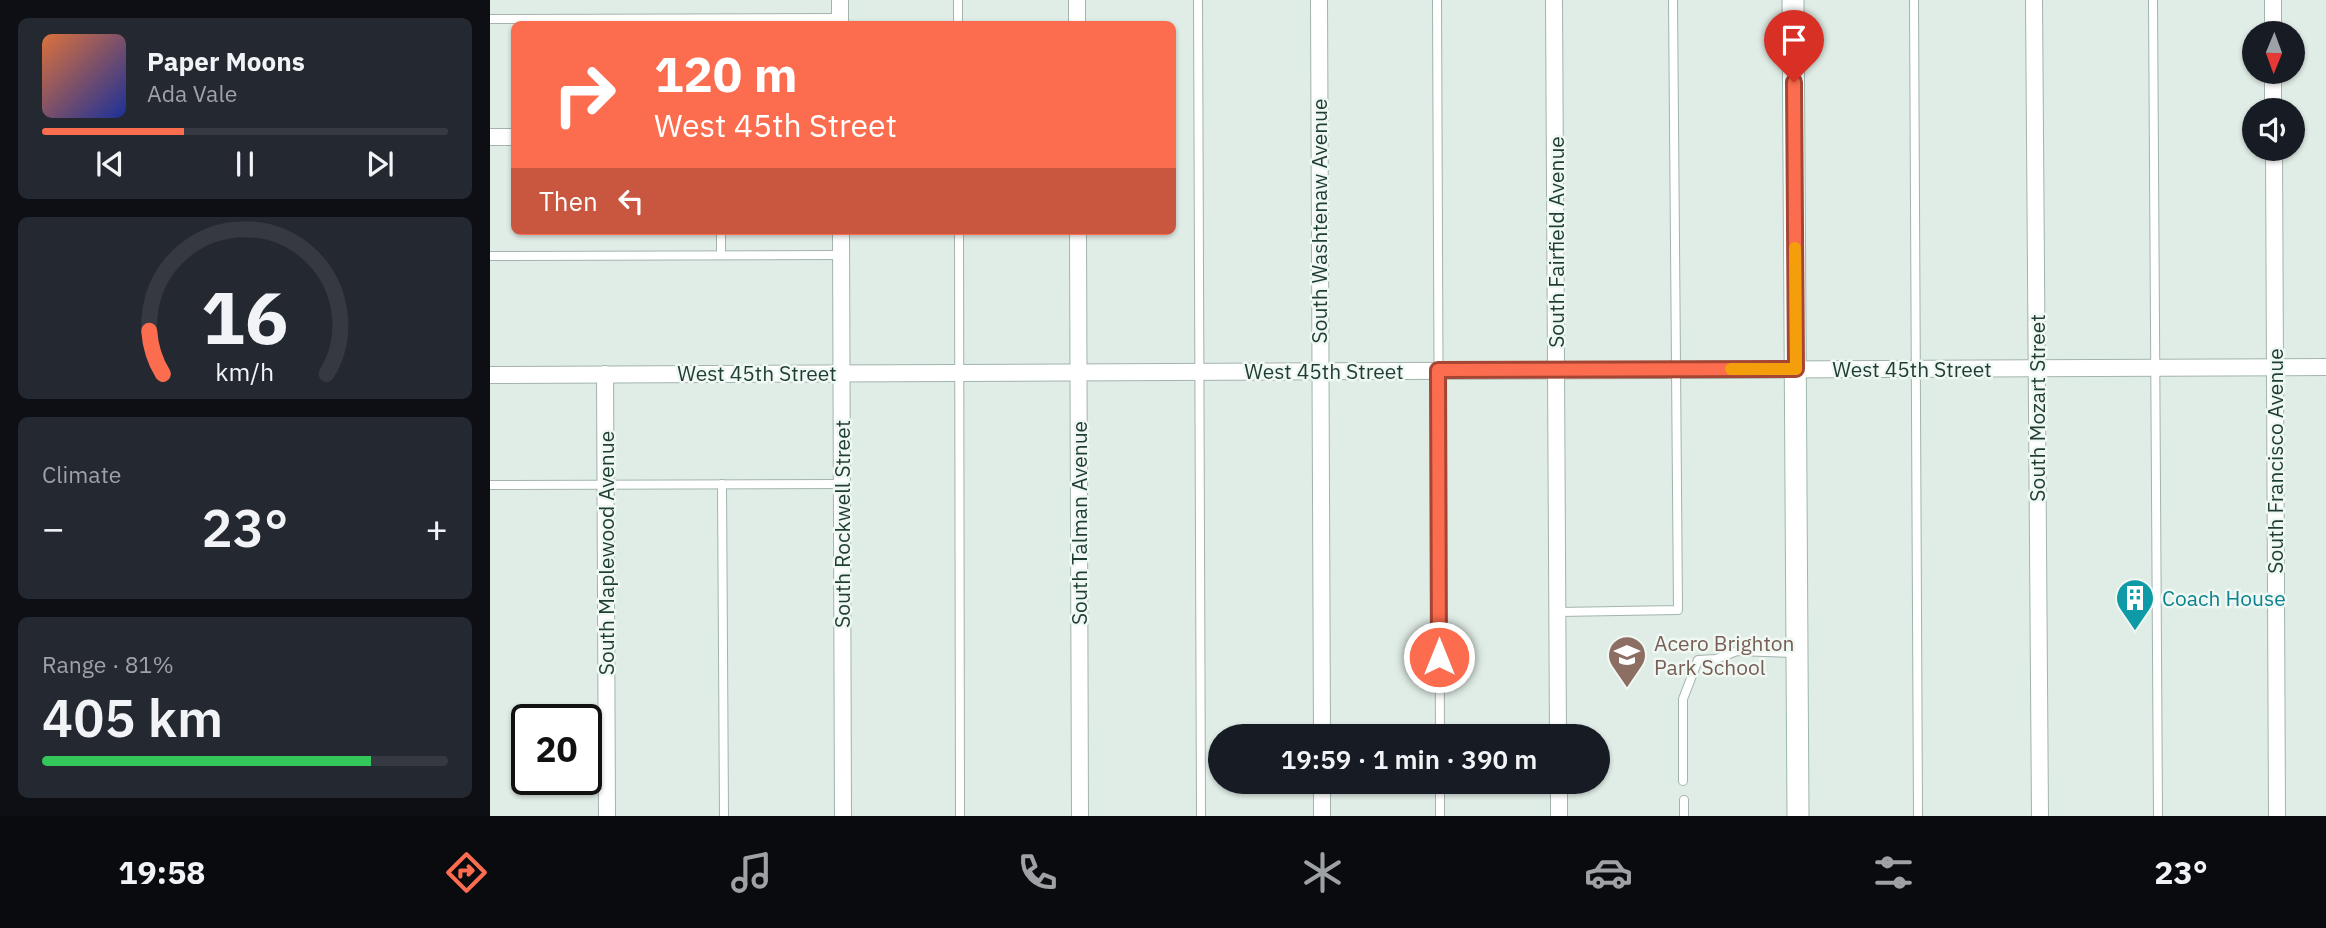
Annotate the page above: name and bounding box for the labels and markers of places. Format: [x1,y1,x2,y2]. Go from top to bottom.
pin [1764,10,1824,82]
building icon: Coach House [2114,577,2156,632]
place label: Coach House [2162,584,2286,612]
place label: Acero Brighton Park School [1654,629,1794,681]
school or university icon: Acero Brighton Park School [1606,634,1648,689]

